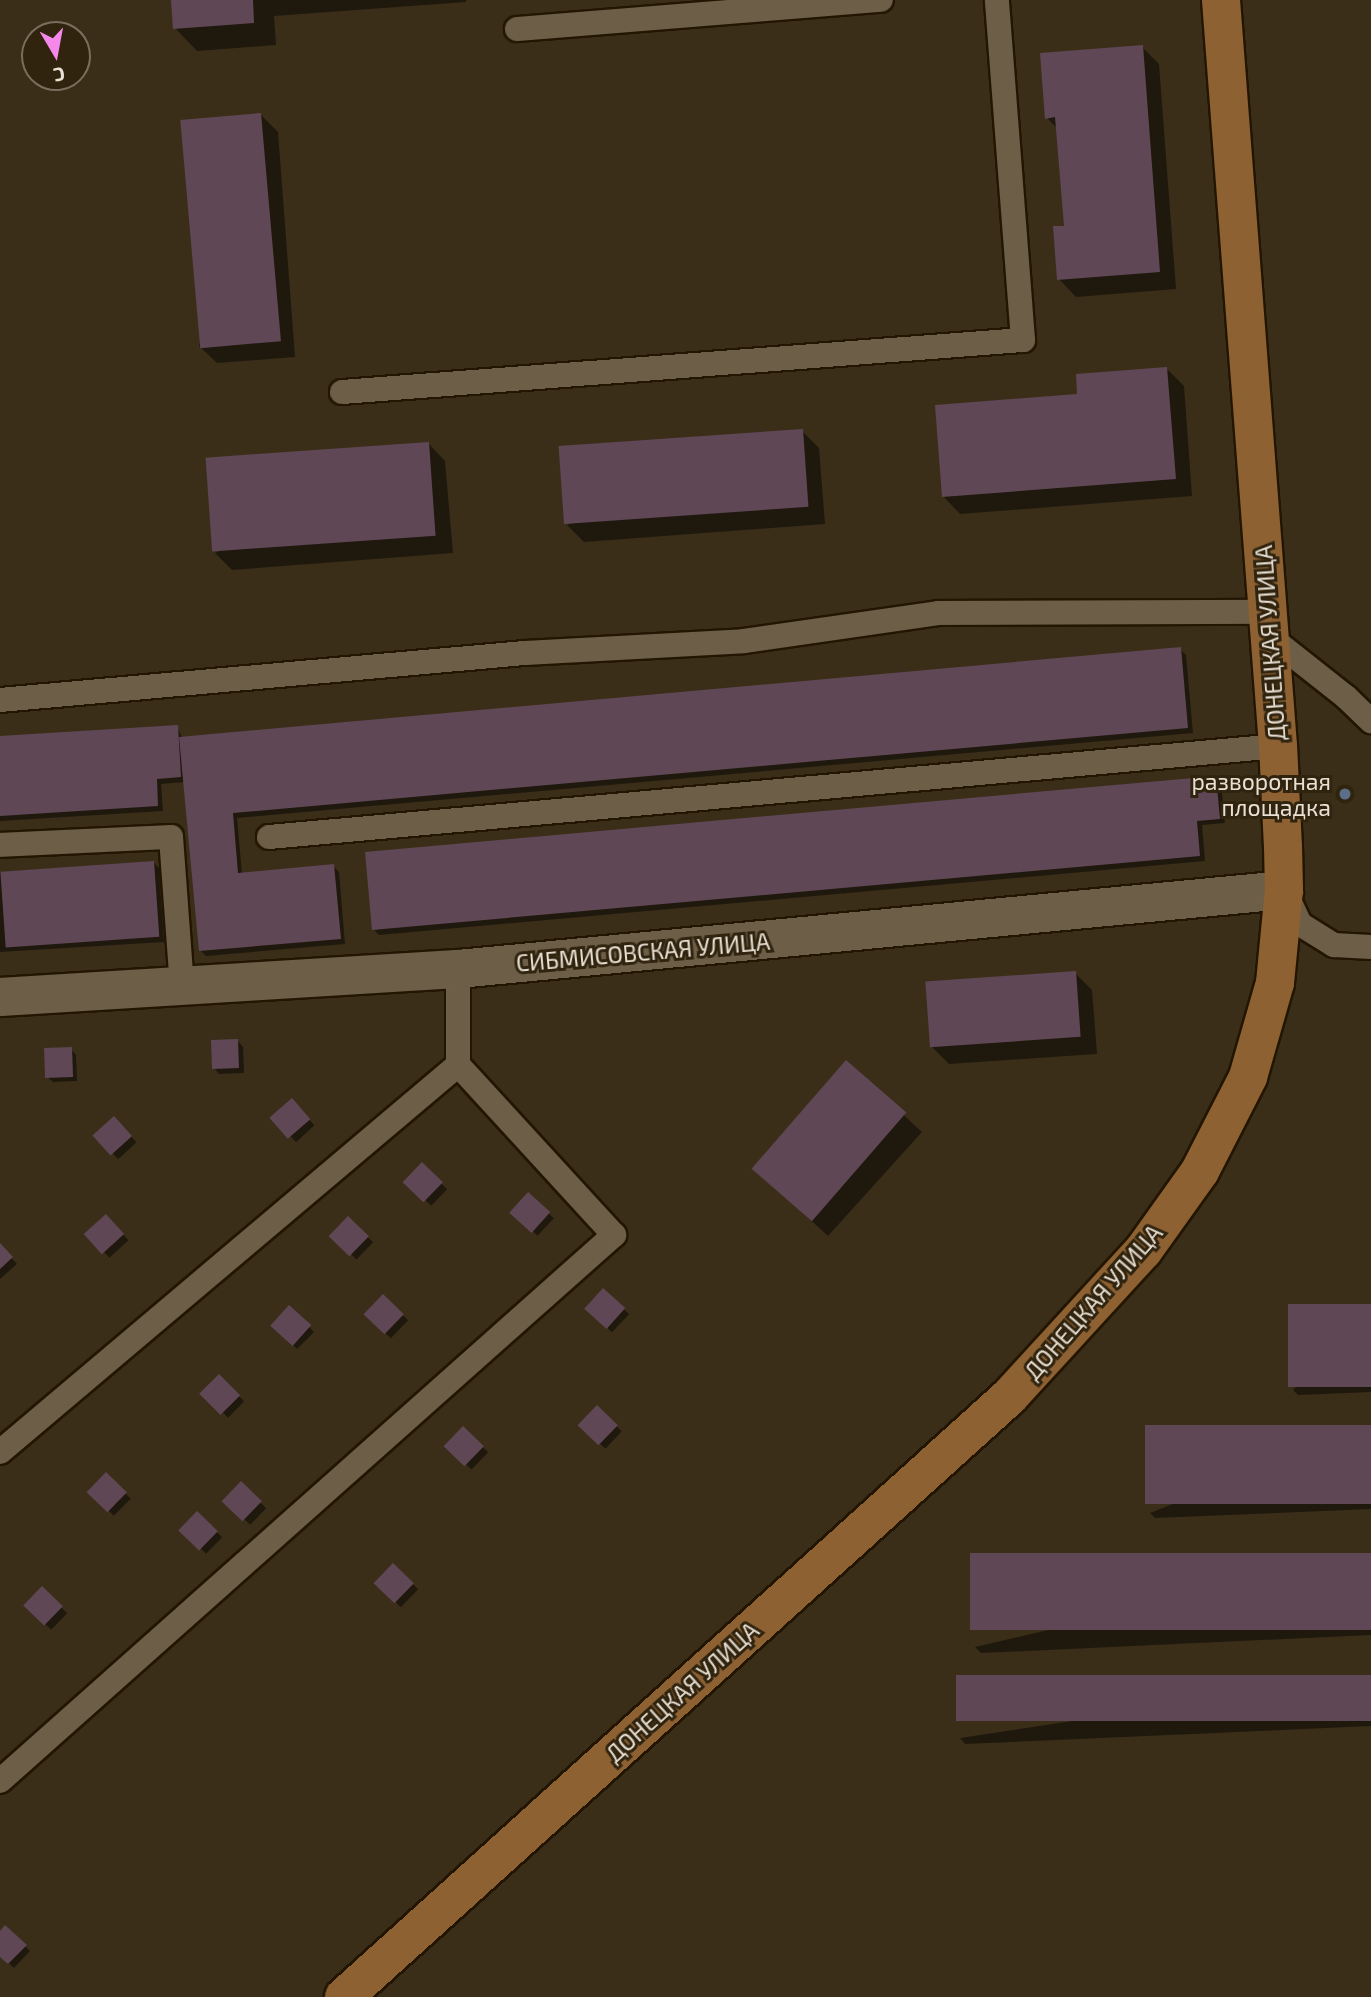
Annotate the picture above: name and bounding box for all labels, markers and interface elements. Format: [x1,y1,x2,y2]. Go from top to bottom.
north arrow [21,21,91,91]
text: С [52,63,67,88]
street label: ДОНЕЦКАЯ УЛИЦА [1249,544,1291,742]
place label: разворотная площадка [1191,767,1331,821]
marker: разворотная площадка [1337,786,1353,802]
street label: СИБМИСОВСКАЯ УЛИЦА [515,927,771,977]
street label: ДОНЕЦКАЯ УЛИЦА [1018,1219,1168,1385]
street label: ДОНЕЦКАЯ УЛИЦА [600,1616,764,1768]

